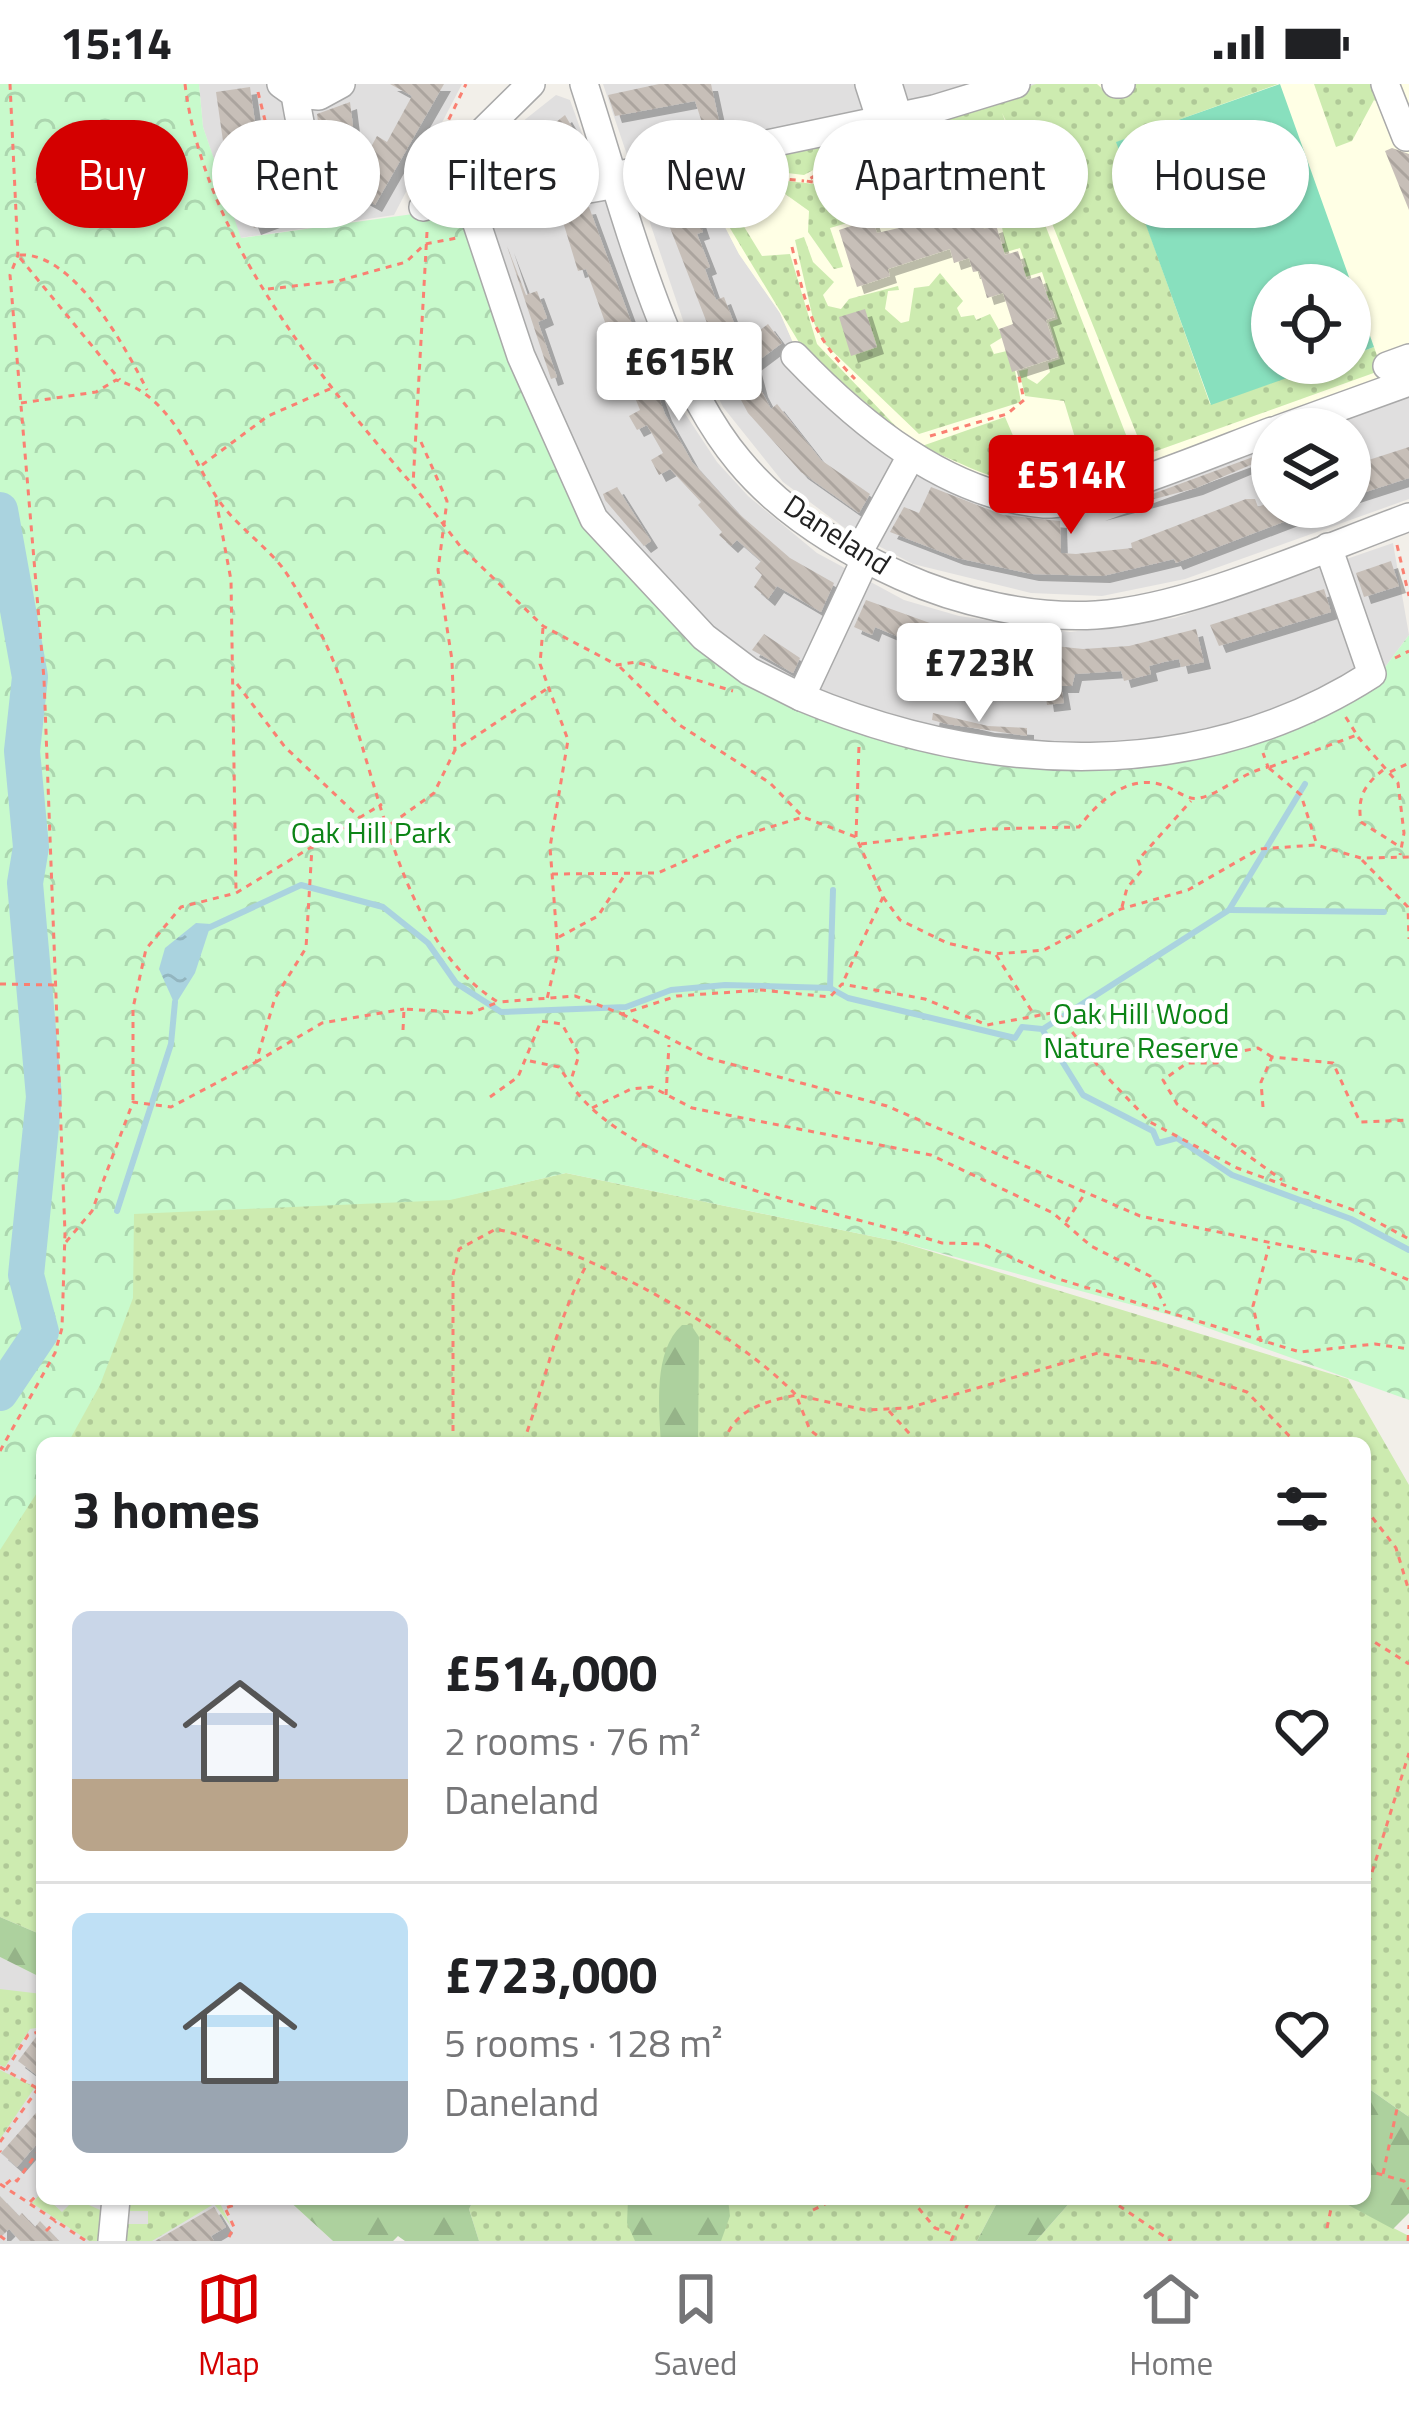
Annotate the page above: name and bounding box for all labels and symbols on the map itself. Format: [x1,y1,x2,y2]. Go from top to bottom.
pin: £615K [595,322,763,424]
pin: £514K [987,435,1155,537]
street label: Daneland [775,482,900,586]
pin: £723K [895,623,1063,725]
park label: Oak Hill Park [291,809,451,855]
park label: Oak Hill Wood Nature Reserve [1043,990,1239,1070]

